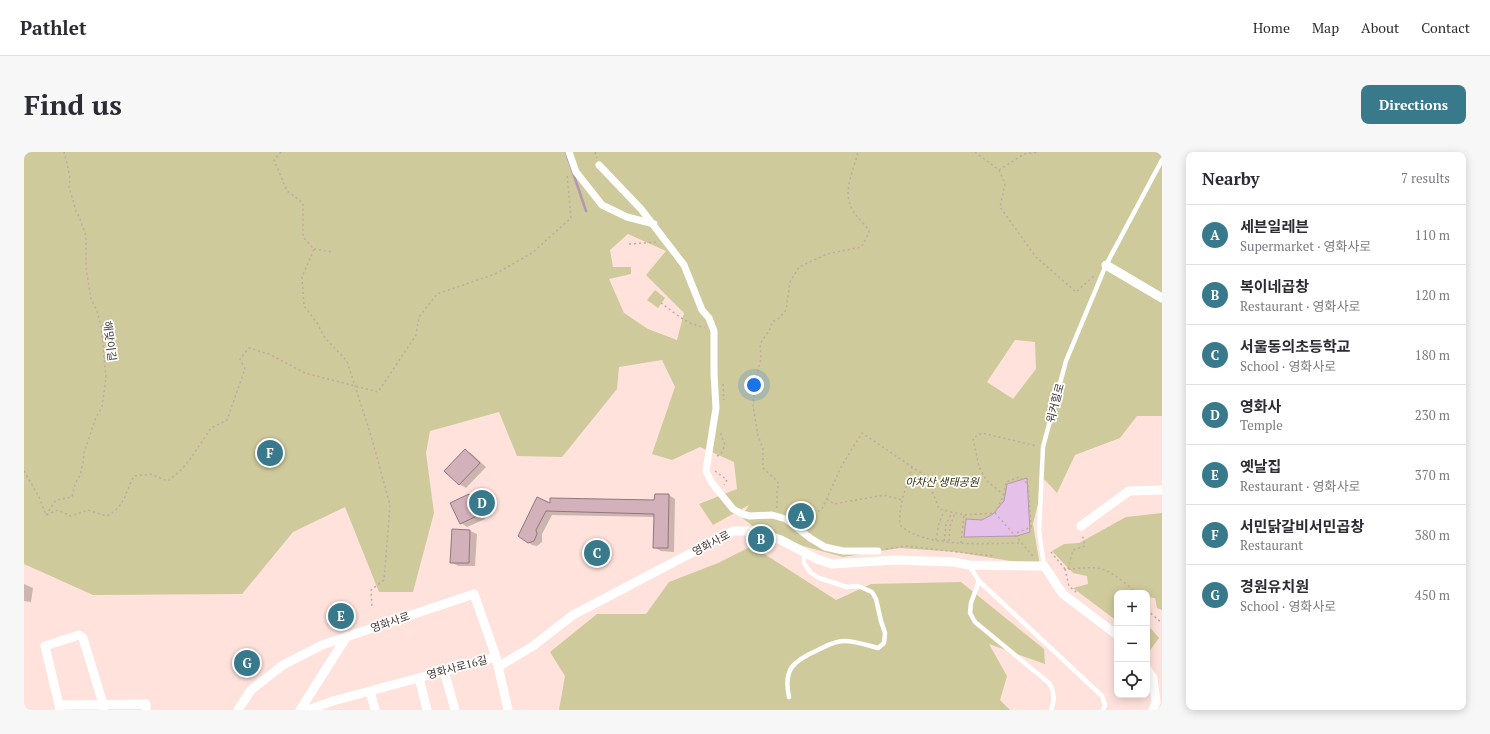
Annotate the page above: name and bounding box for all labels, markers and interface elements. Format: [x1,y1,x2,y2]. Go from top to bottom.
text: Pathlet [20,15,86,40]
text: Home [1253,18,1290,37]
text: Map [1312,18,1339,37]
text: About [1361,18,1399,37]
text: Contact [1421,18,1470,37]
button: Directions [1361,85,1466,124]
text: Find us [24,86,122,123]
text: Nearby [1202,167,1260,190]
text: 7 results [1401,169,1450,187]
text: 세븐일레븐 [1240,216,1309,236]
text: A [1210,226,1220,244]
text: 110 m [1415,226,1450,244]
text: Supermarket · 영화사로 [1240,237,1371,255]
text: 복이네곱창 [1240,276,1309,296]
text: B [1211,286,1219,304]
text: 120 m [1415,286,1450,304]
text: Restaurant · 영화사로 [1240,297,1360,315]
street label: 해맞이길 [101,320,119,362]
text: 서울동의초등학교 [1240,336,1350,356]
text: C [1211,346,1219,364]
text: 180 m [1415,346,1450,364]
text: School · 영화사로 [1240,357,1336,375]
your location [744,375,764,395]
street label: 워커힐로 [1043,382,1067,424]
text: 영화사 [1240,396,1281,416]
text: D [1210,406,1220,424]
text: 230 m [1415,406,1450,424]
text: Temple [1240,416,1283,434]
pin: F [257,438,283,468]
text: 옛날집 [1240,456,1281,476]
text: E [1211,466,1219,484]
text: 370 m [1415,466,1450,484]
park label: 아차산 생태공원 [905,475,980,489]
text: Restaurant · 영화사로 [1240,477,1360,495]
pin: D [469,488,495,518]
pin: A [788,501,814,531]
text: 서민닭갈비서민곱창 [1240,516,1364,536]
pin: B [748,524,774,554]
text: F [1211,526,1219,544]
text: 380 m [1415,526,1450,544]
street label: 영화사로 [690,527,732,559]
text: Restaurant [1240,536,1303,554]
pin: C [584,538,610,568]
text: 경원유치원 [1240,576,1309,596]
text: G [1210,586,1220,604]
text: 450 m [1415,586,1450,604]
map controls [1114,590,1150,698]
button: + [1114,590,1150,626]
text: School · 영화사로 [1240,597,1336,615]
pin: E [328,601,354,631]
street label: 영화사로 [369,609,411,635]
button: − [1114,626,1150,662]
pin: G [234,648,260,678]
street label: 영화사로16길 [425,652,489,682]
button: locate [1114,662,1150,698]

